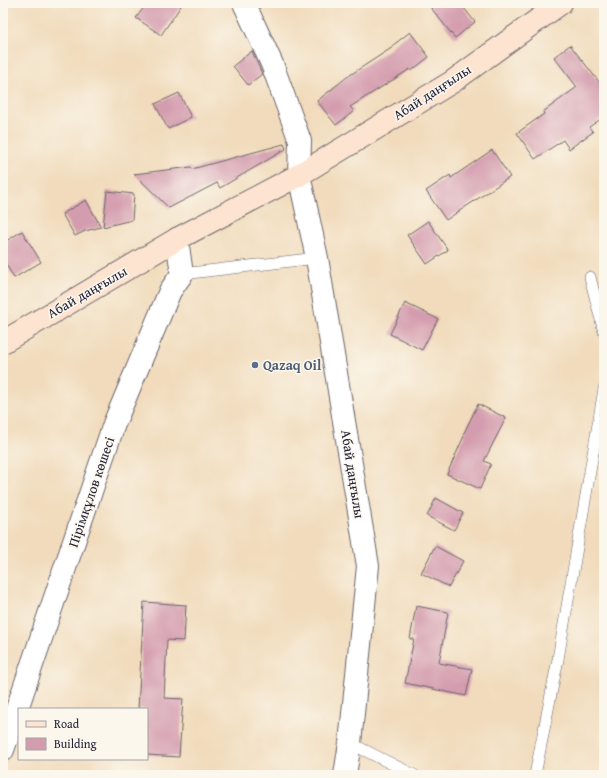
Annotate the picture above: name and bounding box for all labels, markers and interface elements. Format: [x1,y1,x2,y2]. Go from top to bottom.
street label: Абай даңғылы [389,59,475,125]
street label: Абай даңғылы [43,261,131,323]
place label: Qazaq Oil [263,355,322,375]
marker: Qazaq Oil [250,360,260,370]
street label: Абай даңғылы [336,428,370,520]
street label: Пірімқұлов көшесі [63,434,119,550]
legend [18,708,148,760]
text: Road [54,715,80,732]
text: Building [54,735,97,752]

